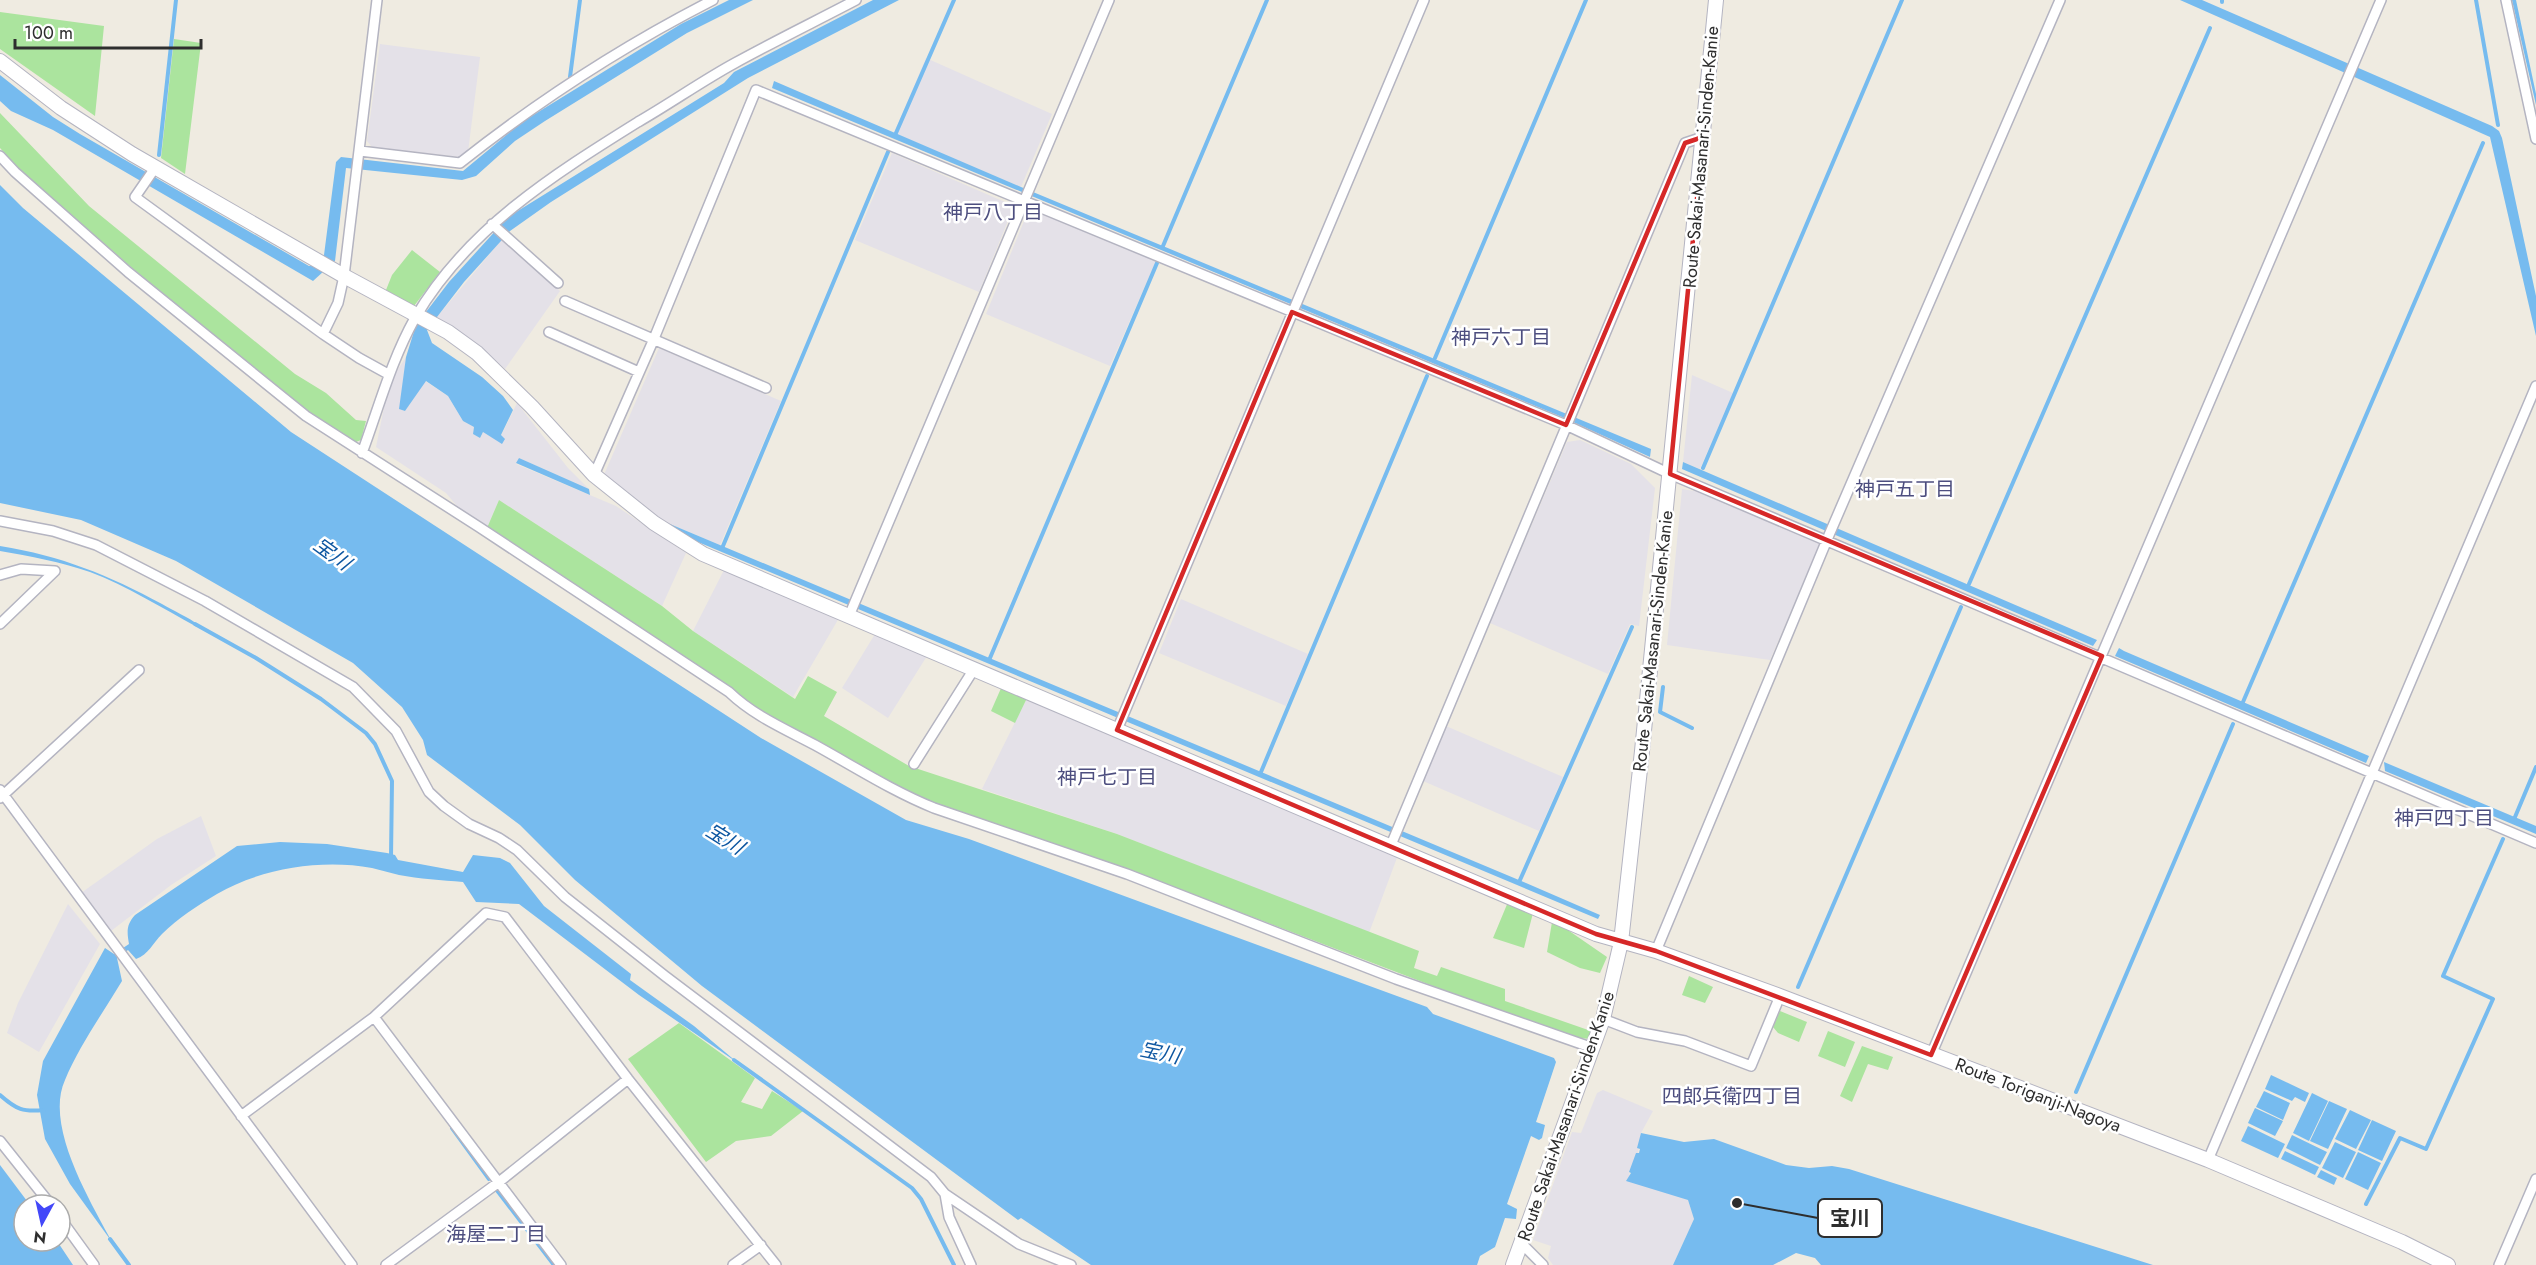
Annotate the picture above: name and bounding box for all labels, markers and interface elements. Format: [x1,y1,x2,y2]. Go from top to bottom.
scale bar [15,12,201,50]
text: 100 m [24,20,73,46]
street label: Route Sakai-Masanari-Sinden-Kanie [1677,25,1725,289]
district label: 神戸八丁目 [943,198,1043,227]
district label: 神戸六丁目 [1451,323,1551,352]
district label: 神戸五丁目 [1855,475,1955,504]
street label: Route Sakai-Masanari-Sinden-Kanie [1626,509,1680,773]
water label: 宝川 [307,531,358,579]
district label: 神戸七丁目 [1057,763,1157,792]
district label: 神戸四丁目 [2394,804,2494,833]
water label: 宝川 [700,816,751,863]
street label: Route Sakai-Masanari-Sinden-Kanie [1511,988,1621,1244]
water label: 宝川 [1137,1035,1185,1072]
street label: Route Toriganji-Nagoya [1951,1051,2125,1139]
district label: 四郎兵衛四丁目 [1662,1082,1802,1111]
north arrow [12,1193,72,1253]
callout: 宝川 [1818,1199,1882,1237]
text: 宝川 [1830,1204,1870,1233]
district label: 海屋二丁目 [446,1220,546,1249]
text: N [32,1225,48,1250]

